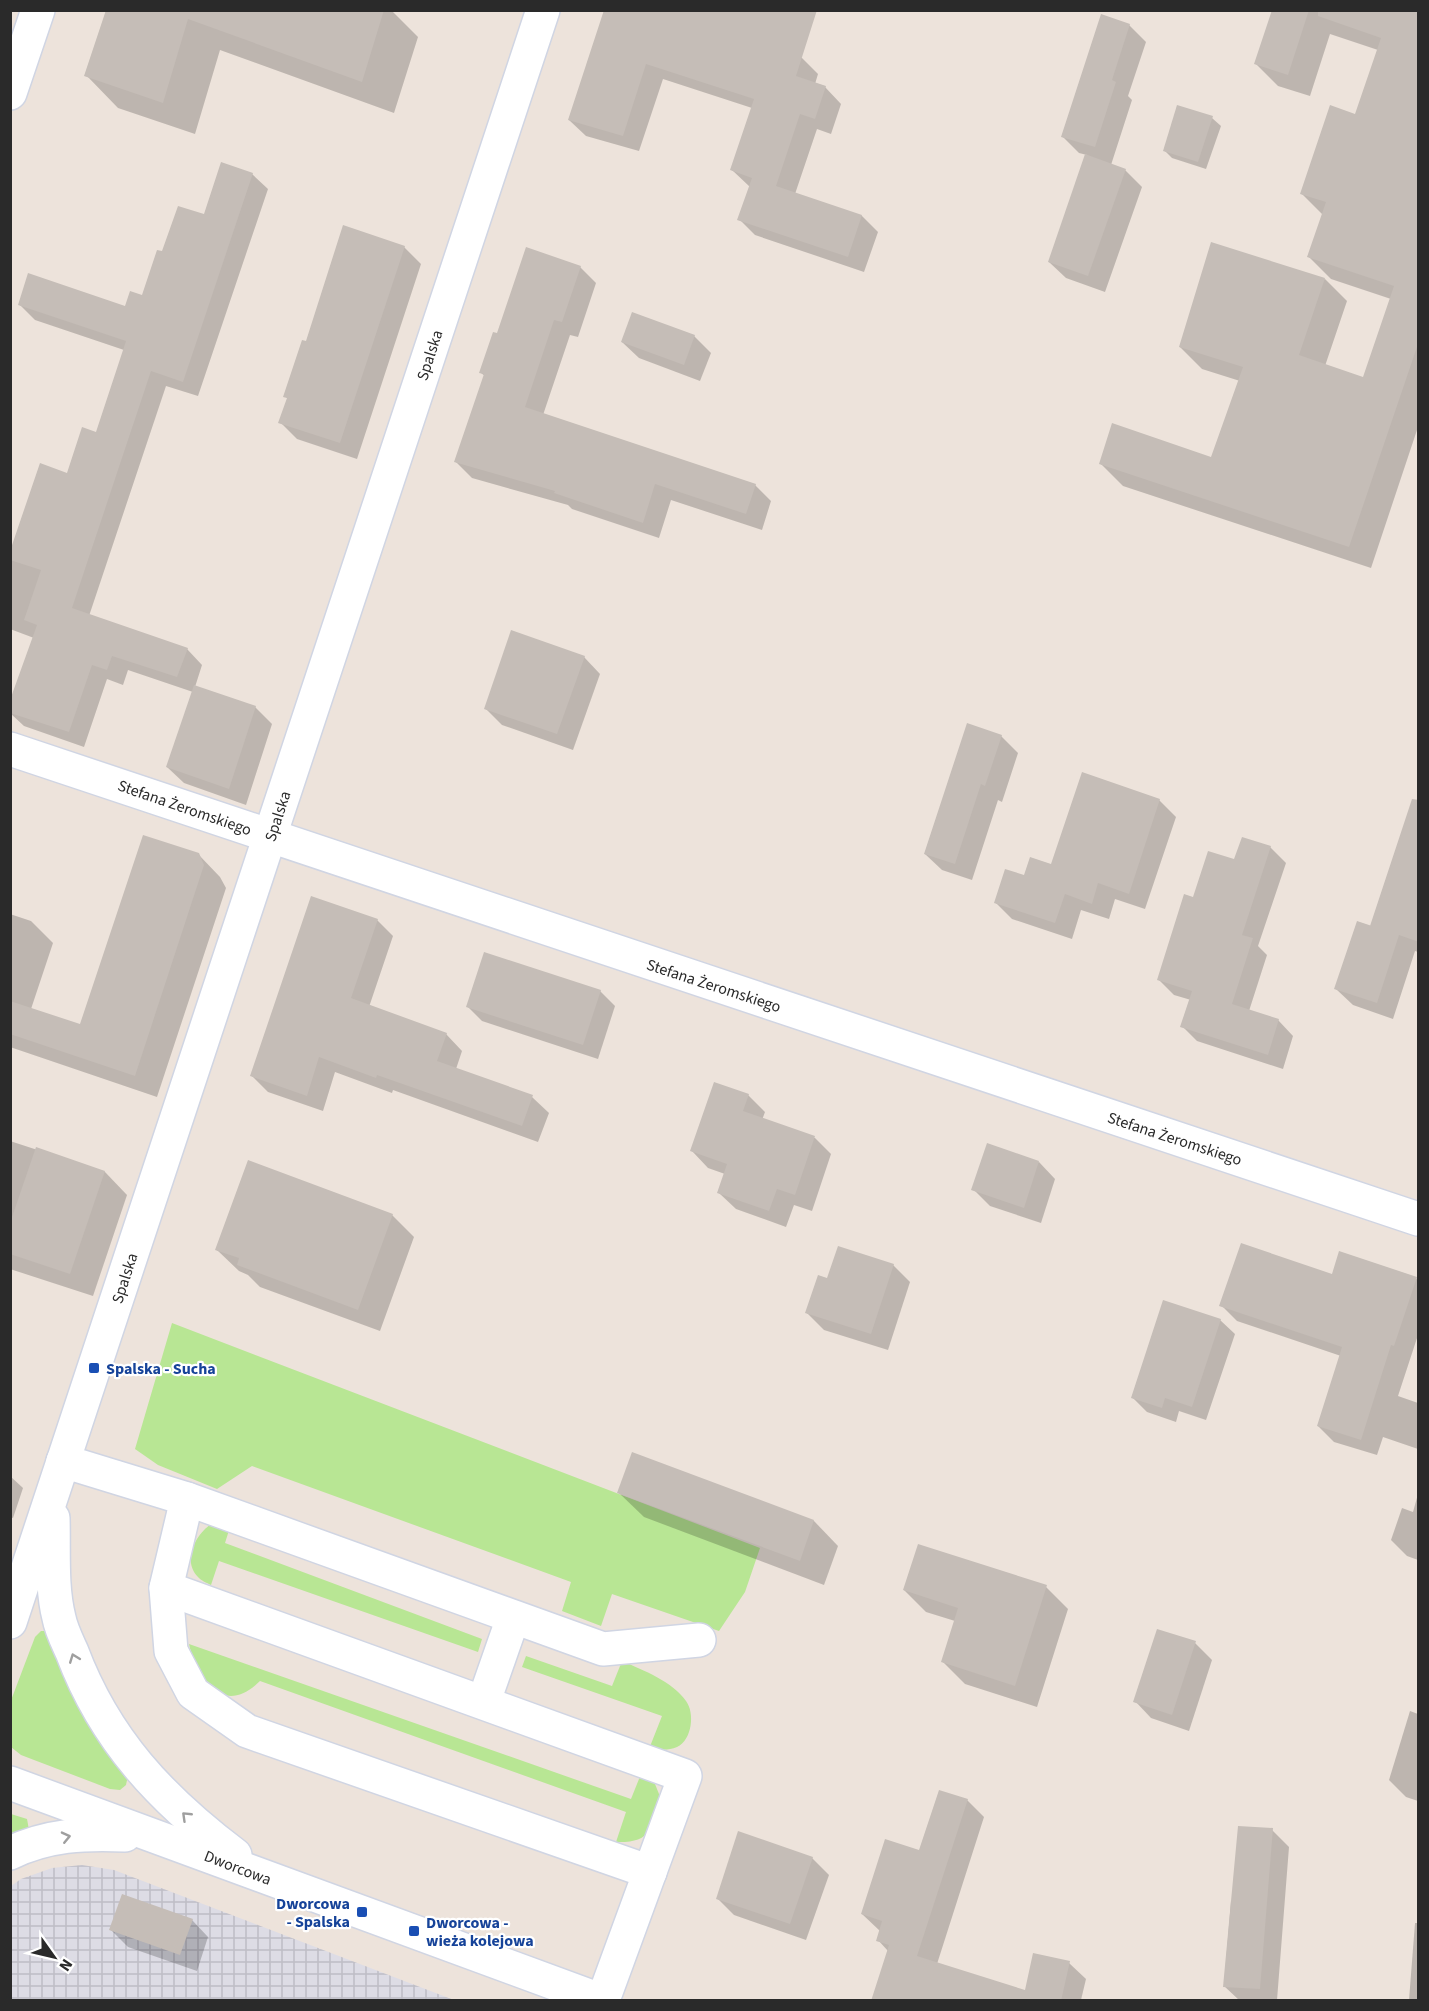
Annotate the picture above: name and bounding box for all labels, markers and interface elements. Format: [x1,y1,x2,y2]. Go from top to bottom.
street label: Spalska [411,327,448,383]
street label: Stefana Żeromskiego [115,775,254,841]
street label: Spalska [259,788,296,844]
street label: Stefana Żeromskiego [644,954,784,1018]
street label: Stefana Żeromskiego [1105,1107,1245,1171]
street label: Spalska [106,1250,143,1306]
place label: Spalska - Sucha [106,1358,216,1380]
marker: Spalska - Sucha [87,1361,101,1375]
one-way arrow [69,1654,81,1665]
one-way arrow [182,1812,192,1823]
one-way arrow [61,1831,71,1844]
street label: Dworcowa [201,1845,274,1891]
place label: Dworcowa - Spalska [276,1893,350,1933]
marker: Dworcowa - Spalska [355,1905,369,1919]
place label: Dworcowa - wieża kolejowa [426,1912,534,1952]
marker: Dworcowa - wieża kolejowa [407,1924,421,1938]
north arrow [24,1927,84,1987]
text: N [54,1954,78,1975]

